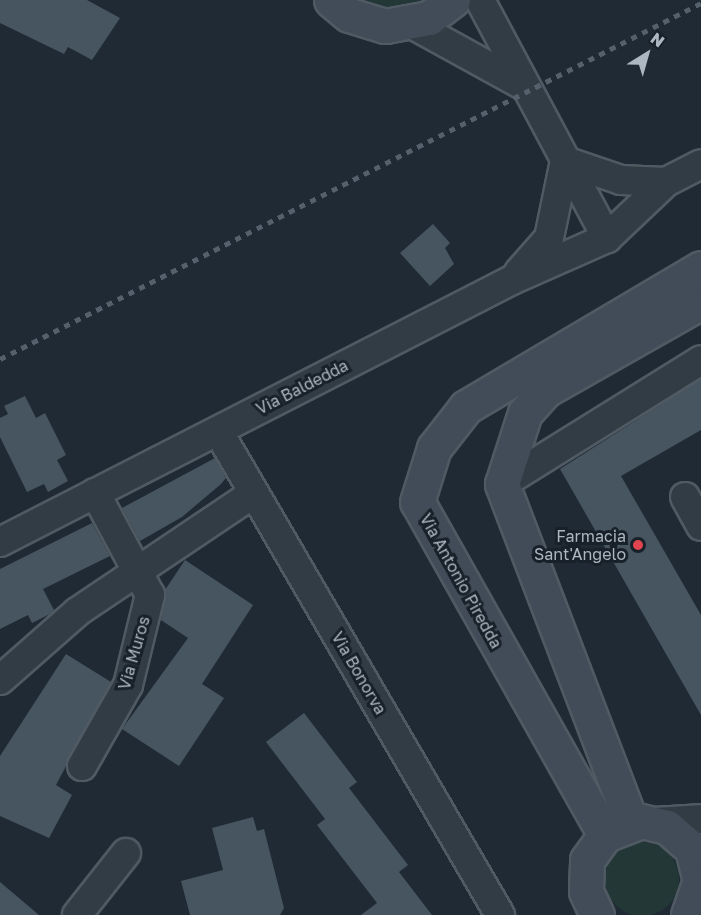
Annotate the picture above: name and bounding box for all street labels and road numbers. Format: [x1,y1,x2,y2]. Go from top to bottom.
street label: Via Baldedda [253,356,351,418]
street label: Via Antonio Piredda [416,510,506,652]
street label: Via Muros [114,614,154,692]
street label: Via Bonorva [328,628,390,718]

